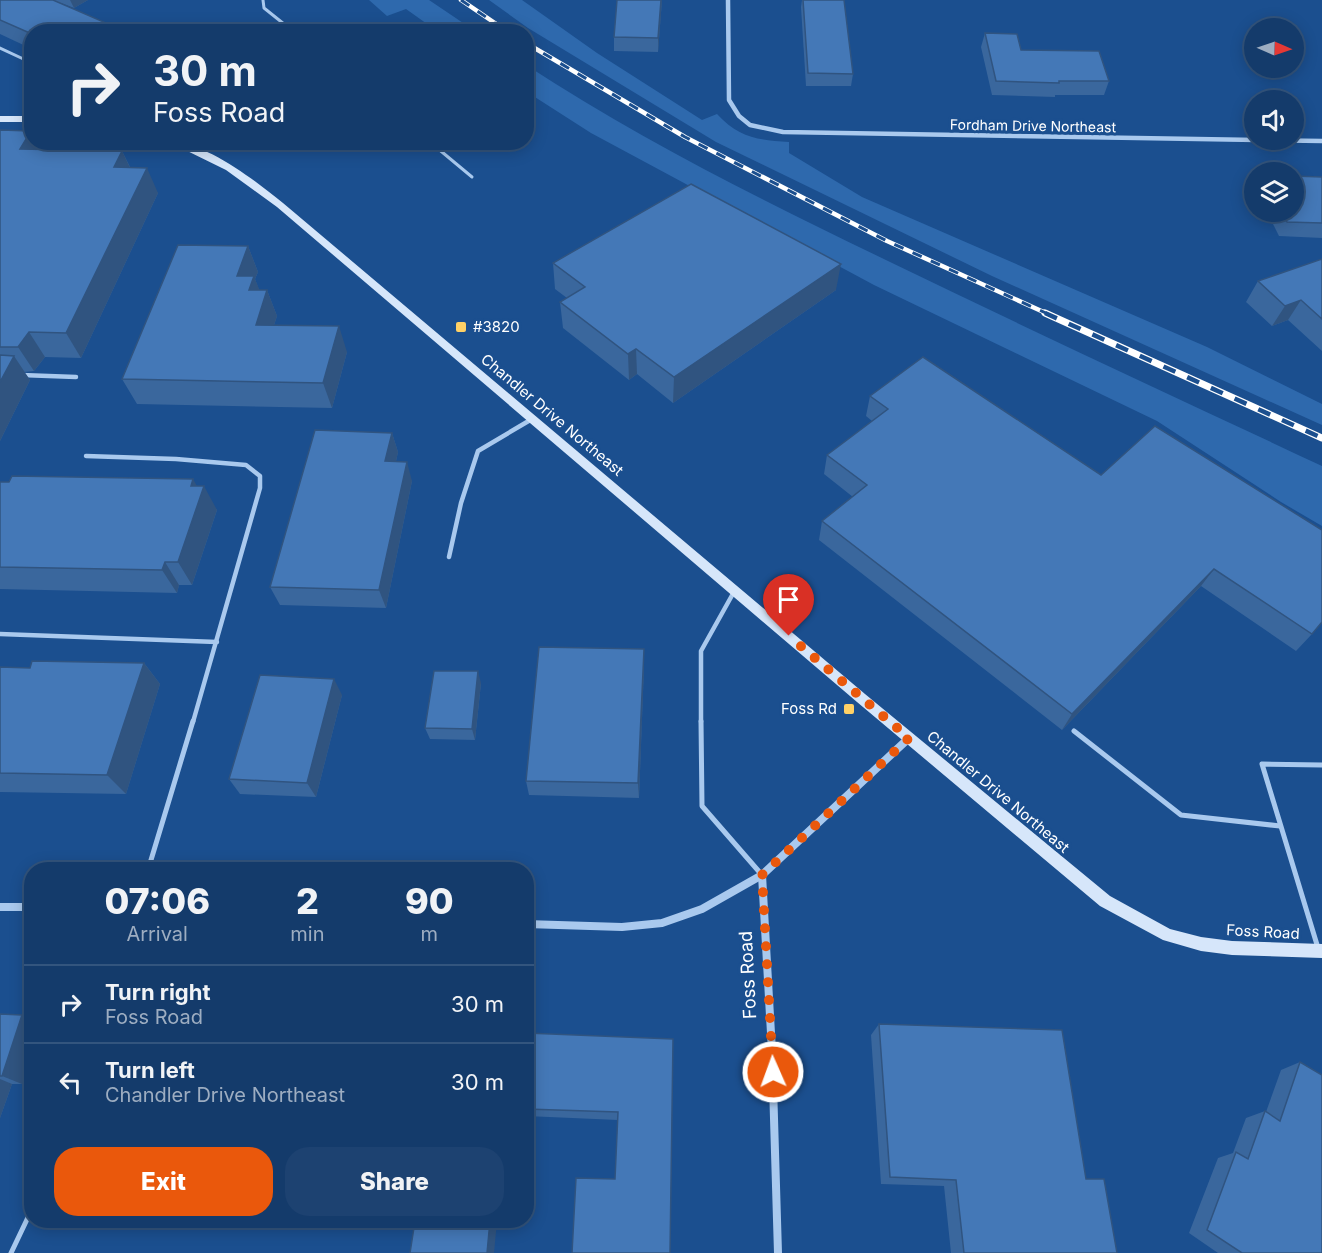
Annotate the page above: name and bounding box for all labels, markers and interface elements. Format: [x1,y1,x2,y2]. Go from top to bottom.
north arrow [1244,18,1304,78]
map controls [1244,18,1304,222]
text: 30 m [153,45,257,96]
icon: right [54,48,132,126]
button: sound [1244,90,1304,150]
text: Foss Road [153,96,285,129]
street label: Fordham Drive Northeast [950,116,1117,135]
button: layers [1244,162,1304,222]
place label: #3820 [473,317,520,336]
marker: #3820 [454,320,468,334]
street label: Chandler Drive Northeast [477,349,627,480]
pin [763,574,814,636]
icon: arrive [772,583,805,616]
place label: Foss Rd [781,699,837,718]
marker: Foss Rd [842,702,856,716]
street label: Chandler Drive Northeast [923,726,1073,857]
text: 07:06 [104,879,210,923]
text: 2 [296,879,319,923]
text: 90 [405,879,454,923]
street label: Foss Road [1226,920,1300,943]
text: Arrival [126,922,188,946]
text: min [290,922,325,946]
text: m [420,922,438,946]
street label: Foss Road [735,930,760,1020]
text: Turn right [105,979,211,1005]
icon: right [54,988,87,1021]
text: 30 m [451,991,504,1017]
text: Foss Road [105,1005,203,1029]
position arrow [741,1040,805,1104]
text: Turn left [105,1057,195,1083]
icon: left [54,1066,87,1099]
text: 30 m [451,1069,504,1095]
text: Chandler Drive Northeast [105,1083,345,1107]
button: Exit [54,1147,273,1216]
button: Share [285,1147,504,1216]

